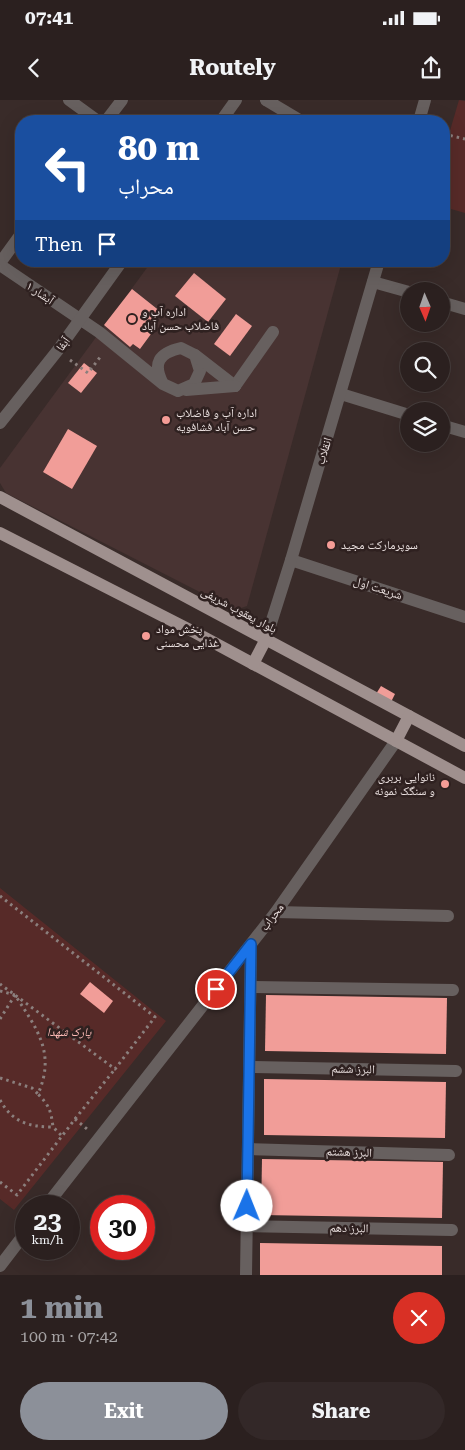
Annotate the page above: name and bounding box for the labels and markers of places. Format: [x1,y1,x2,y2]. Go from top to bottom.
place label: اداره آب و فاضلاب حسن آباد [142,305,219,333]
marker: اداره آب و فاضلاب حسن آباد [126,313,138,325]
place label: اداره آب و فاضلاب حسن آباد فشافویه [176,406,257,434]
marker: اداره آب و فاضلاب حسن آباد فشافویه [160,414,172,426]
place label: سوپرمارکت مجید [341,538,418,552]
marker: سوپرمارکت مجید [325,539,337,551]
place label: پخش مواد غذایی محسنی [156,622,219,650]
marker: پخش مواد غذایی محسنی [140,630,152,642]
place label: نانوایی بربری و سنگک نمونه [374,770,435,798]
marker: نانوایی بربری و سنگک نمونه [439,778,451,790]
pin [195,968,237,1010]

